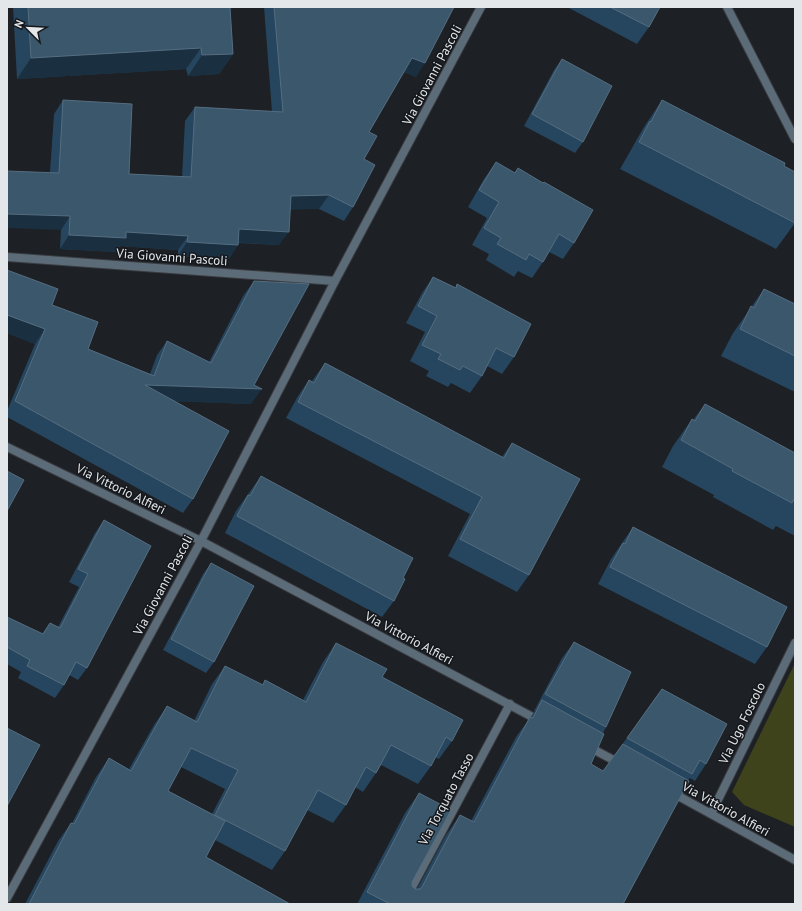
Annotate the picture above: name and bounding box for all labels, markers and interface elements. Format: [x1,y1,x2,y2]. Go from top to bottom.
north arrow [8,8,48,48]
text: N [11,18,27,30]
street label: Via Giovanni Pascoli [398,22,466,129]
street label: Via Giovanni Pascoli [115,245,228,269]
street label: Via Vittorio Alfieri [72,459,169,518]
street label: Via Giovanni Pascoli [129,532,197,639]
street label: Via Vittorio Alfieri [361,607,456,668]
street label: Via Ugo Foscolo [714,679,769,768]
street label: Via Torquato Tasso [414,750,478,849]
street label: Via Vittorio Alfieri [678,777,773,840]

